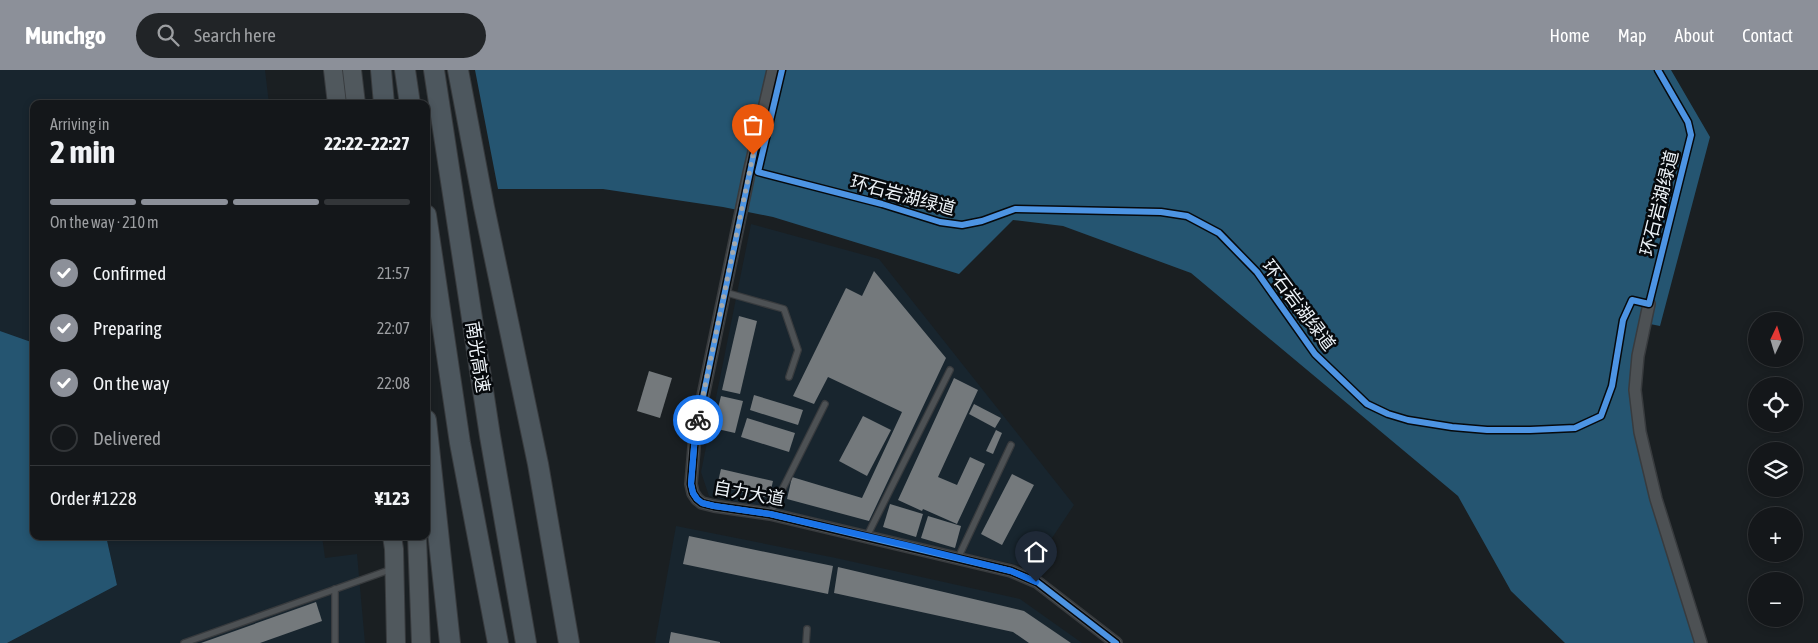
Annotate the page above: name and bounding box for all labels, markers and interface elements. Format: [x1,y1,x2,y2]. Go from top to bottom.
search box [136,13,486,58]
icon: search [154,21,182,49]
text: Munchgo [25,22,106,49]
text: Search here [194,24,276,46]
text: Home [1550,25,1590,46]
text: Map [1618,25,1647,46]
text: About [1675,25,1714,46]
text: Contact [1742,25,1793,46]
pin [732,104,774,155]
icon: bag [739,111,767,139]
text: Arriving in [50,115,110,133]
text: 22:22–22:27 [324,132,410,154]
text: 2 min [50,133,115,170]
street label: 环石岩湖绿道 [1636,148,1682,258]
street label: 环石岩湖绿道 [848,171,958,219]
text: On the way · 210 m [50,213,159,231]
street label: 环石岩湖绿道 [1258,256,1340,354]
icon: check [50,259,78,287]
text: Confirmed [93,262,166,284]
text: 21:57 [377,264,410,282]
north arrow [1748,312,1802,368]
map controls [1748,312,1803,627]
icon: check [50,314,78,342]
text: Preparing [93,317,162,339]
text: 22:07 [377,319,410,337]
street label: 南光高速 [462,320,494,394]
icon: check [50,369,78,397]
text: On the way [93,372,170,394]
text: 22:08 [377,374,410,392]
button: locate [1748,377,1803,432]
courier [673,395,723,445]
icon: bike [684,406,712,434]
text: Delivered [93,427,161,449]
button: layers [1748,442,1803,497]
street label: 自力大道 [712,476,786,510]
text: Order #1228 [50,487,137,509]
text: ¥123 [375,487,410,509]
button: + [1748,507,1803,562]
pin [1015,531,1057,582]
icon: home [1022,538,1050,566]
button: − [1748,572,1803,627]

